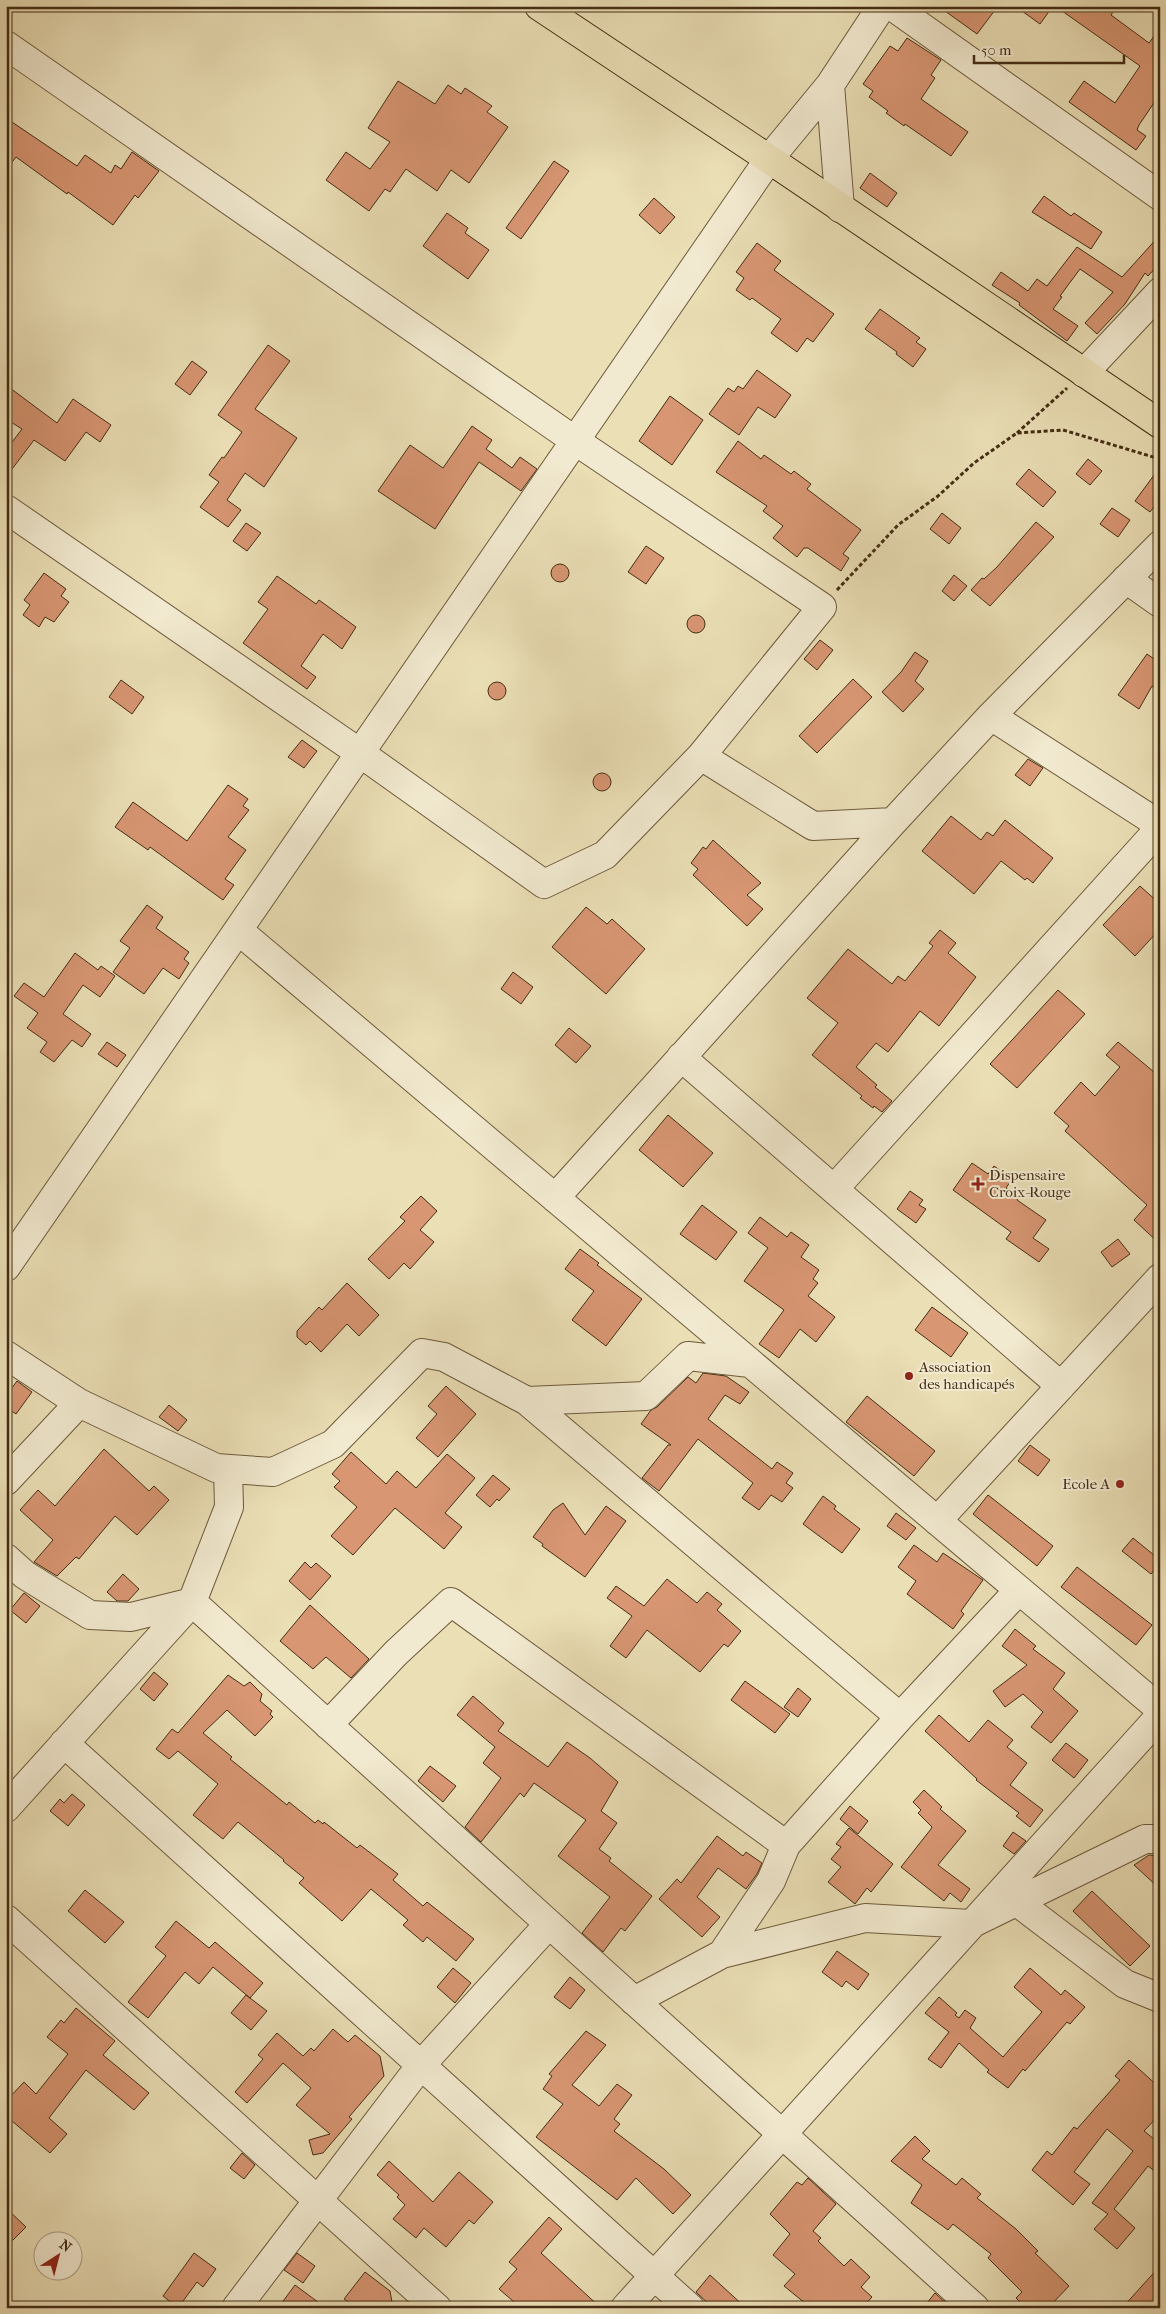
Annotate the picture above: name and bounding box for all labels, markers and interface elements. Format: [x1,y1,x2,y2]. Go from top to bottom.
scale bar [974,32,1124,64]
text: 50 m [981,41,1012,59]
place label: Dispensaire Croix-Rouge [989,1166,1072,1201]
marker: Dispensaire Croix-Rouge [971,1177,985,1191]
place label: Association des handicapés [918,1358,1015,1393]
marker: Association des handicapés [903,1370,915,1382]
place label: Ecole A [1062,1475,1110,1493]
marker: Ecole A [1114,1478,1126,1490]
north arrow [32,2232,82,2282]
text: N [56,2236,75,2256]

